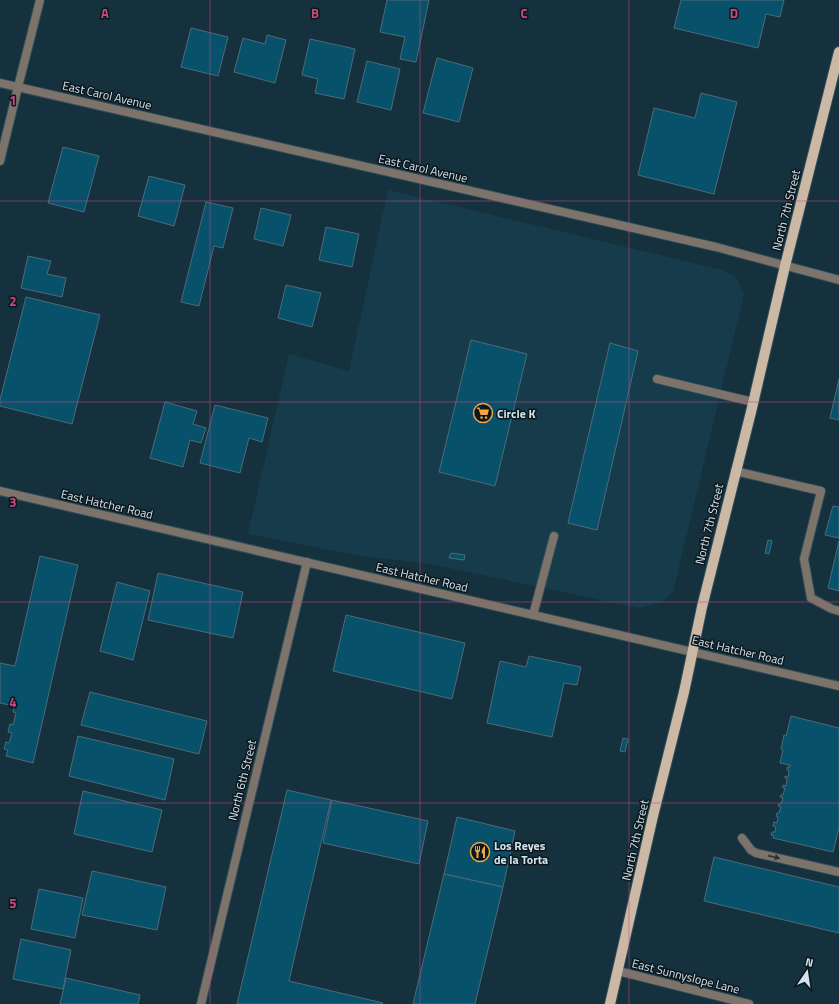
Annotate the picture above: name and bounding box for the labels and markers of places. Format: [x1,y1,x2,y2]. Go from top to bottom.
supermarket icon: Circle K [472,402,494,424]
place label: Circle K [497,404,536,423]
place label: Los Reyes de la Torta [494,836,548,869]
restaurant icon: Los Reyes de la Torta [469,841,491,863]

